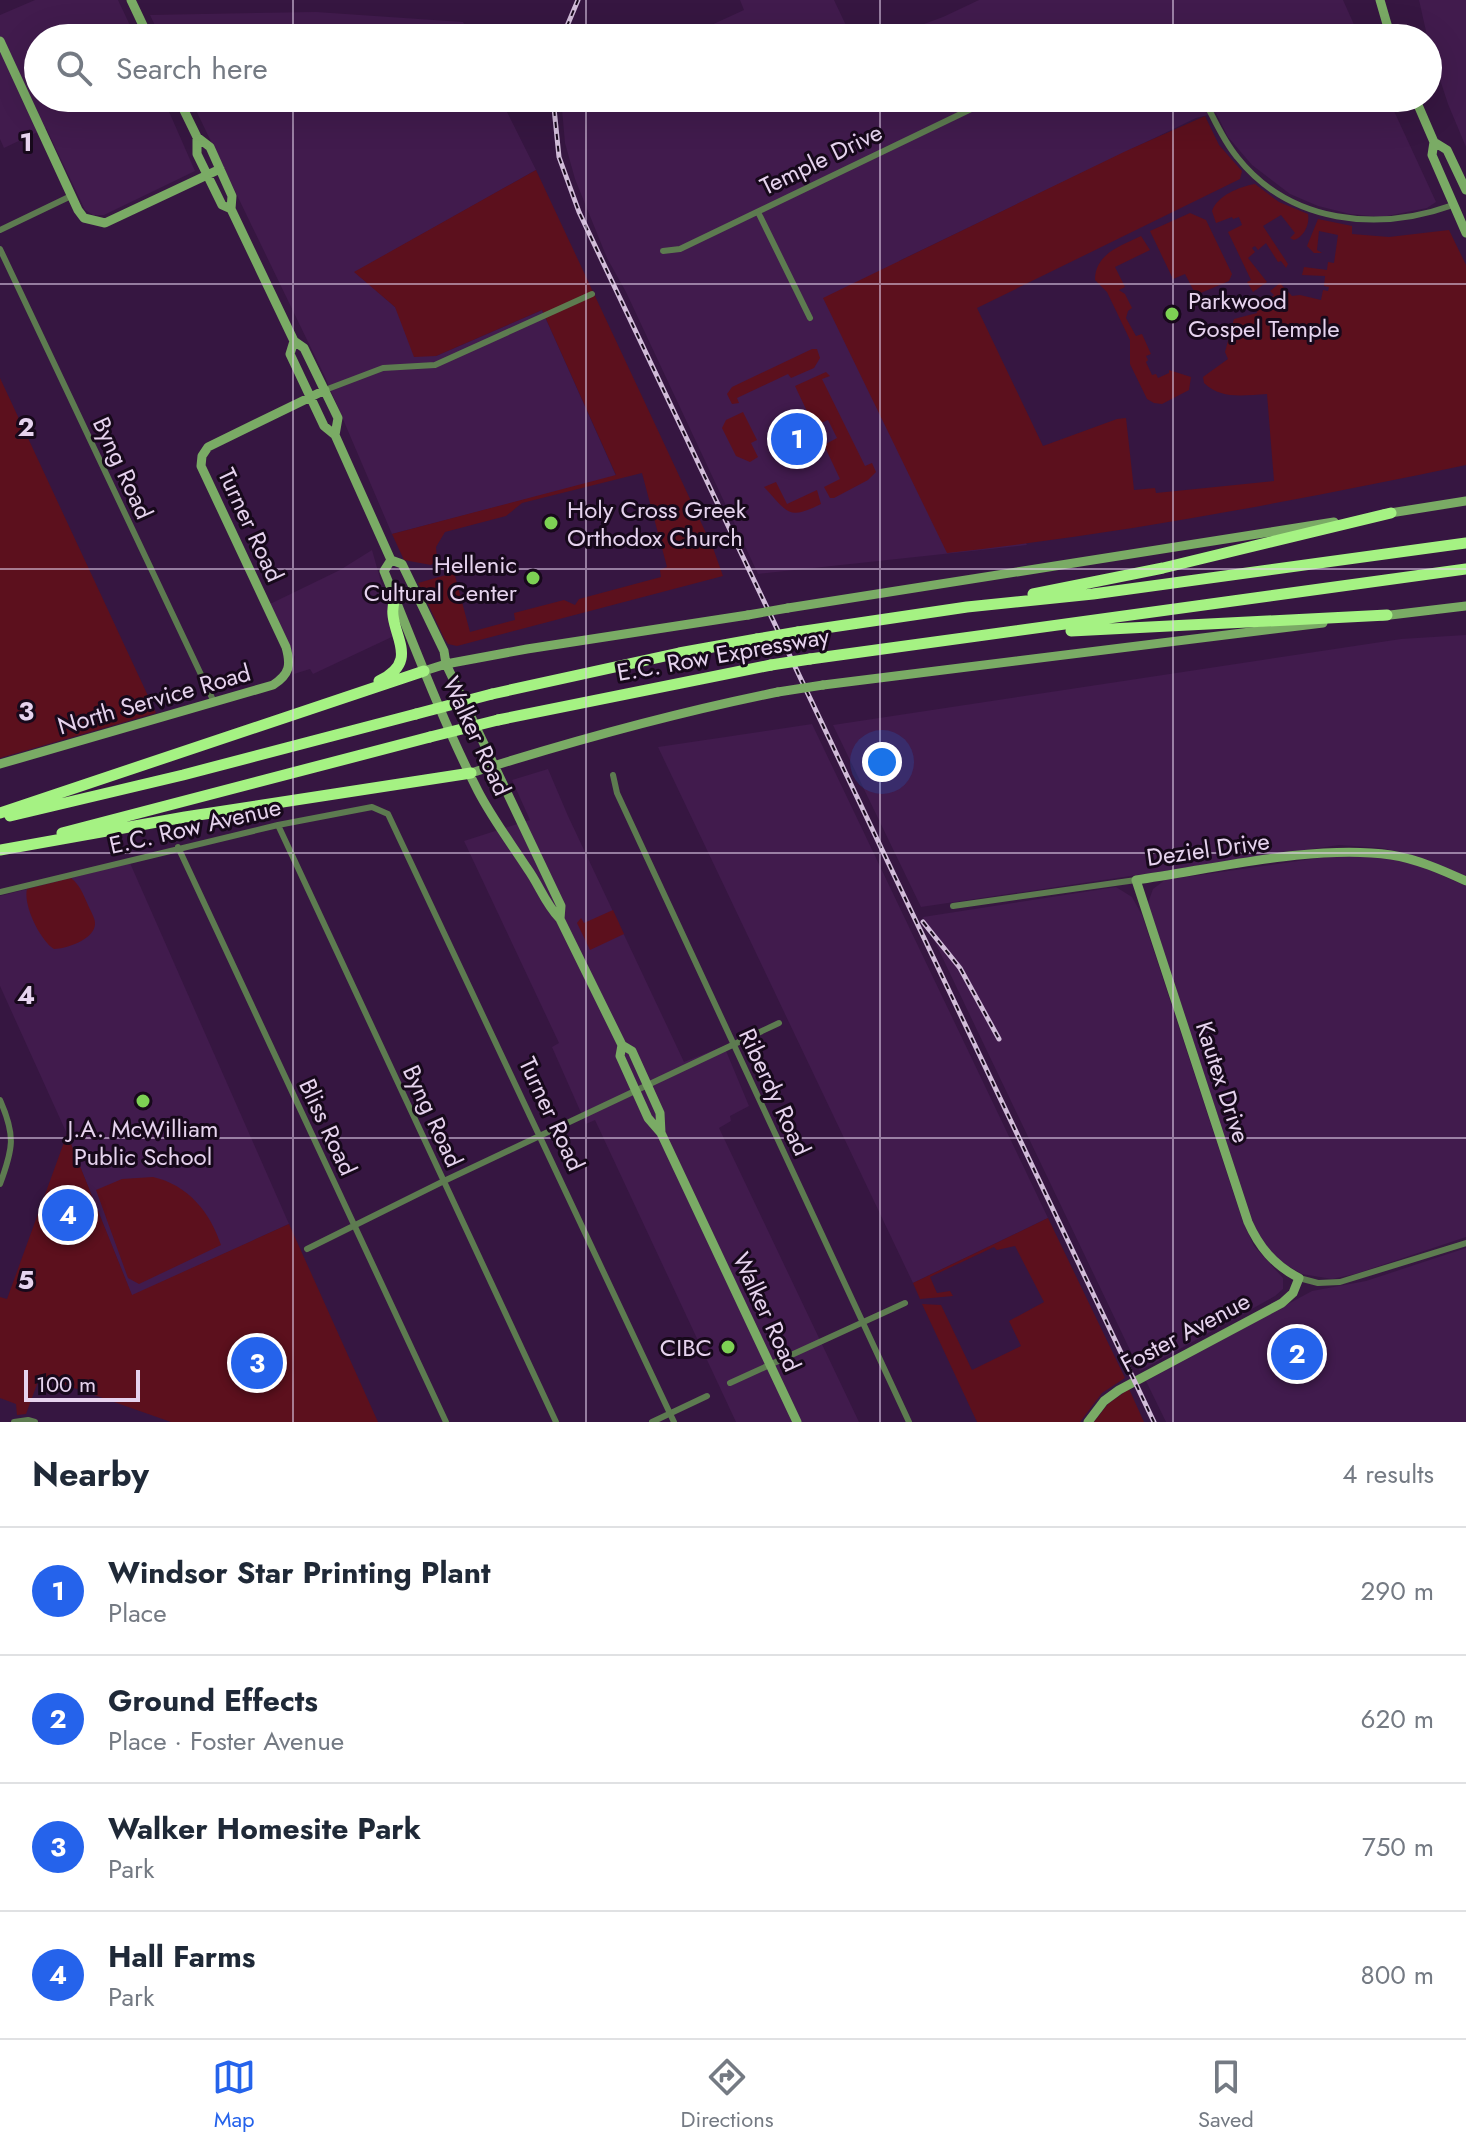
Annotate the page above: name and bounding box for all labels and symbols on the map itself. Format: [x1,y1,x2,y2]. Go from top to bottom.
street label: Temple Drive [754,114,888,204]
text: 1 [19,123,33,161]
place label: Parkwood Gospel Temple [1188,283,1340,346]
marker: Parkwood Gospel Temple [1163,305,1181,323]
text: 2 [17,408,35,446]
pin: 1 [771,409,823,469]
street label: Byng Road [84,411,162,525]
street label: Turner Road [209,462,293,588]
place label: Holy Cross Greek Orthodox Church [567,492,747,555]
marker: Holy Cross Greek Orthodox Church [542,514,560,532]
place label: Hellenic Cultural Center [364,547,518,610]
marker: Hellenic Cultural Center [524,569,542,587]
street label: E.C. Row Expressway [614,618,832,690]
street label: North Service Road [53,655,255,743]
street label: Walker Road [434,671,520,801]
text: 3 [18,692,34,730]
your location [862,742,902,782]
street label: E.C. Row Avenue [106,789,284,863]
street label: Deziel Drive [1144,823,1272,875]
text: 4 [17,976,35,1014]
street label: Kautex Drive [1187,1017,1259,1147]
street label: Riberdy Road [730,1022,820,1162]
street label: Turner Road [510,1051,594,1177]
street label: Byng Road [394,1059,472,1173]
street label: Bliss Road [290,1073,366,1181]
marker: J.A. McWilliam Public School [134,1092,152,1110]
place label: J.A. McWilliam Public School [64,1111,219,1174]
pin: 4 [42,1185,94,1245]
street label: Walker Road [724,1247,810,1377]
text: 5 [18,1261,34,1299]
street label: Foster Avenue [1114,1283,1256,1381]
pin: 2 [1271,1324,1323,1384]
place label: CIBC [660,1330,712,1365]
pin: 3 [231,1333,283,1393]
marker: CIBC [719,1338,737,1356]
scale bar [24,1366,140,1402]

